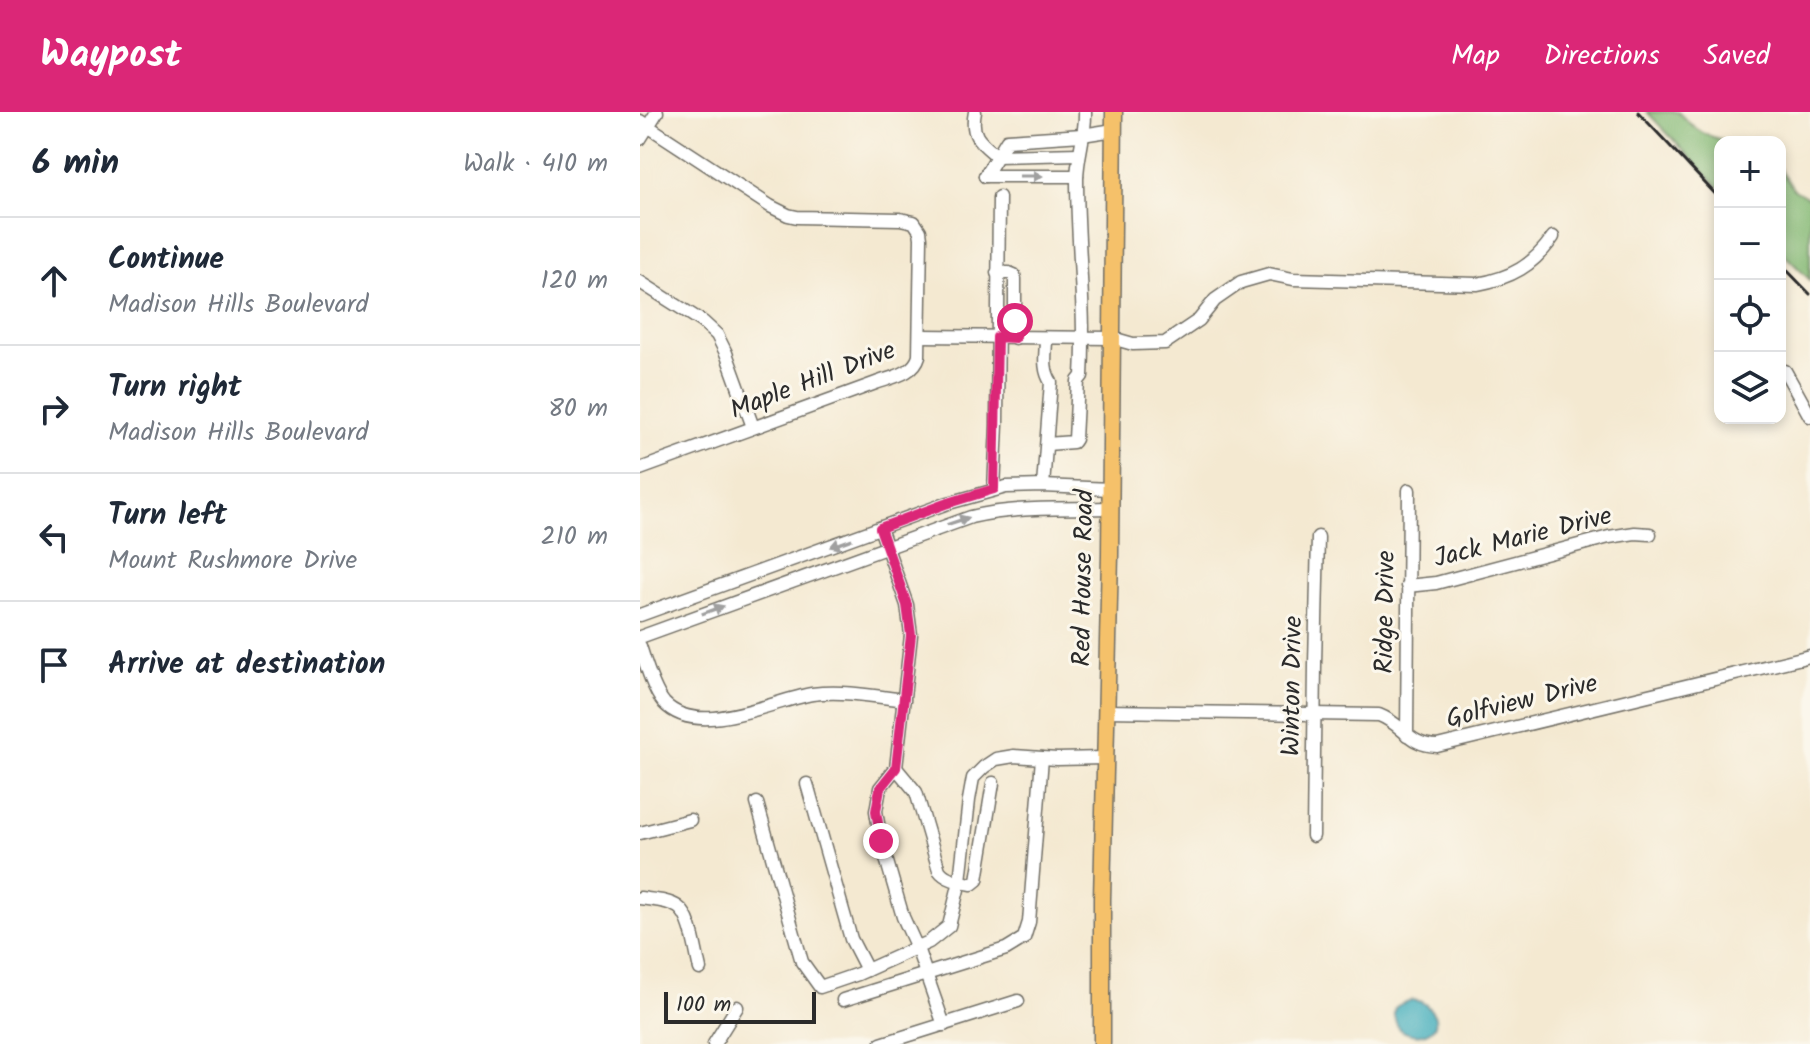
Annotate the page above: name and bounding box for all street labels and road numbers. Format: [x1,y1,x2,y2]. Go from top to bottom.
street label: Maple Hill Drive [724,330,902,432]
street label: Red House Road [1061,488,1107,667]
street label: Jack Marie Drive [1429,495,1617,580]
street label: Ridge Drive [1364,550,1408,674]
street label: Winton Drive [1271,615,1315,757]
street label: Golfview Drive [1442,663,1602,741]

